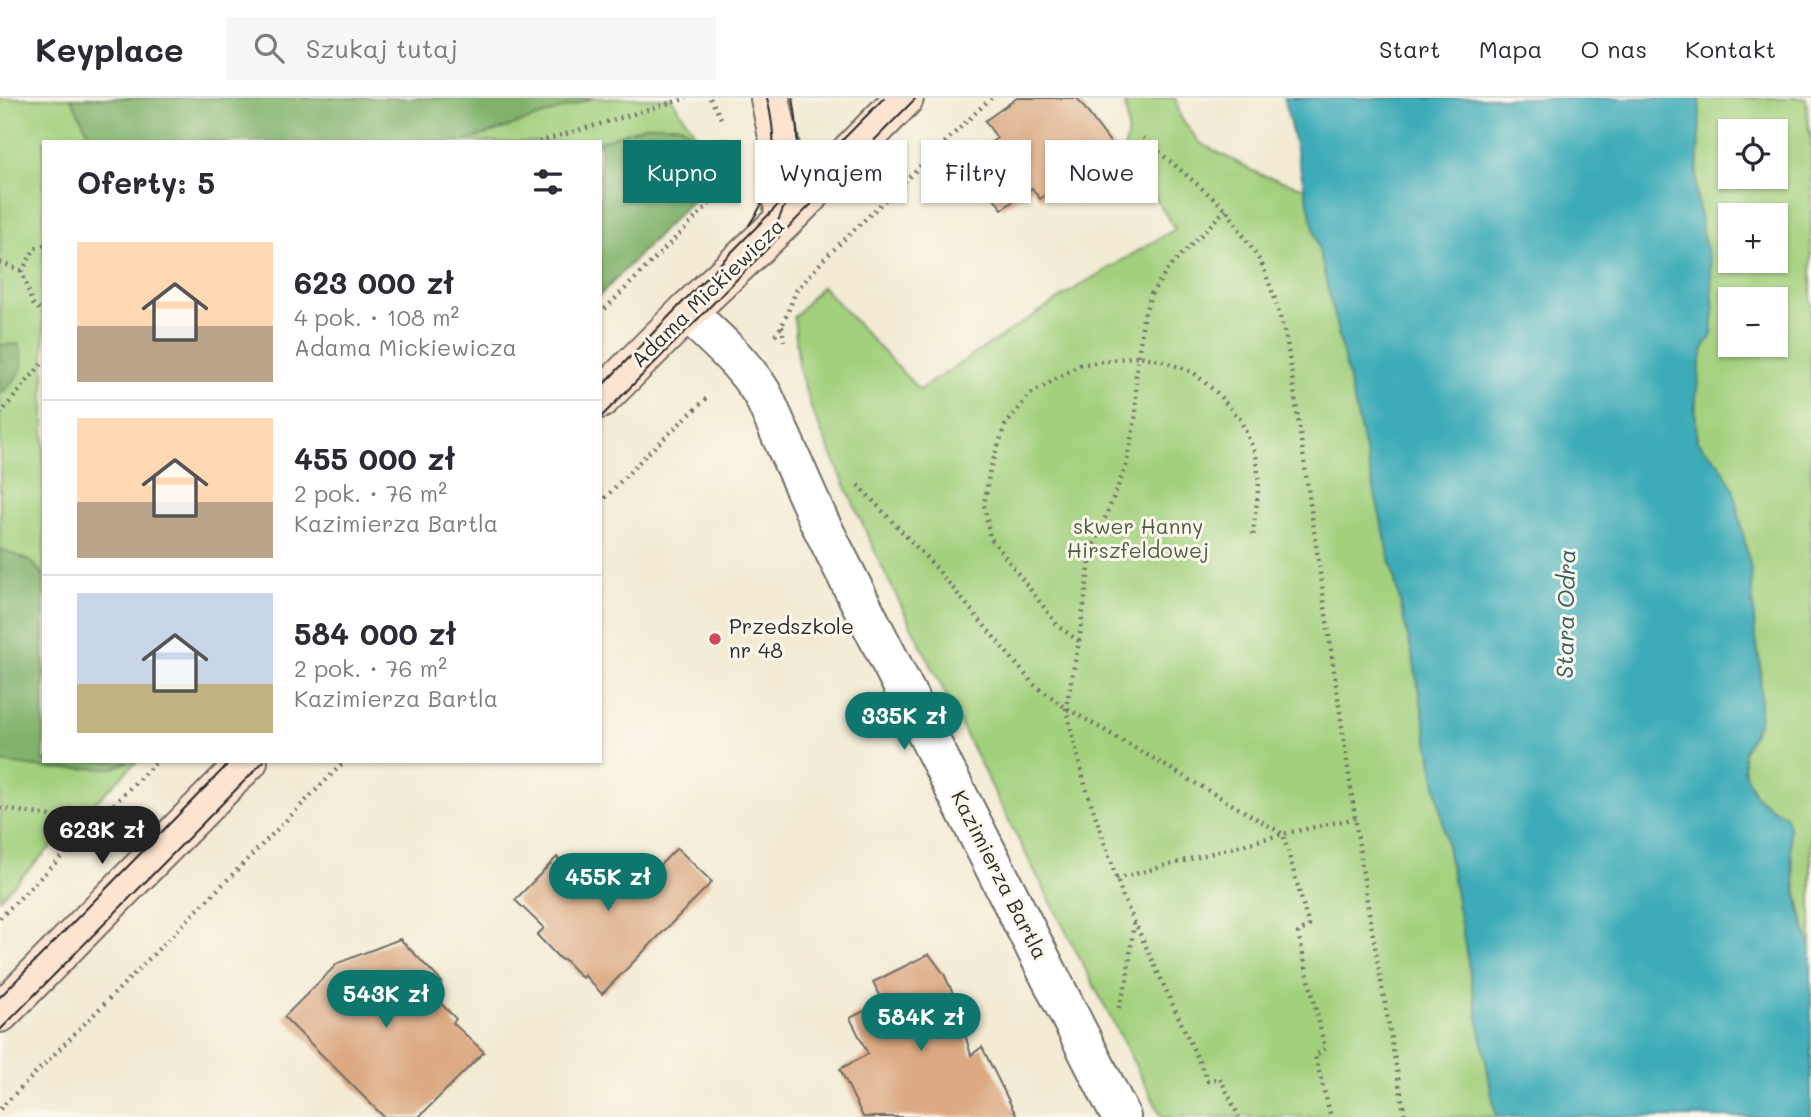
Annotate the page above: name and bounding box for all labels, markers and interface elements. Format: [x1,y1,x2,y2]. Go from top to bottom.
search box [226,17,716,80]
text: Keyplace [35,27,184,70]
icon: search [250,29,288,67]
text: Szukaj tutaj [306,31,458,65]
text: Start [1379,33,1441,64]
text: Mapa [1479,33,1542,64]
text: O nas [1580,33,1647,64]
text: Kontakt [1685,33,1776,64]
map controls [1718,119,1788,357]
button: locate [1718,119,1788,189]
chip: Kupno [623,140,741,203]
chip: Wynajem [755,140,907,203]
chip: Filtry [921,140,1031,203]
chip: Nowe [1045,140,1158,203]
text: Oferty: 5 [77,162,215,202]
icon: filters [529,163,567,201]
button: + [1718,203,1788,273]
street label: Adama Mickiewicza [624,212,789,372]
text: 623 000 zł [294,262,454,302]
icon: home [133,270,217,354]
button: − [1718,287,1788,357]
text: 4 pok. · 108 m² [294,302,459,332]
text: Adama Mickiewicza [294,332,517,362]
text: 455 000 zł [294,438,455,478]
icon: home [133,446,217,530]
text: 2 pok. · 76 m² [294,478,447,508]
text: Kazimierza Bartla [294,508,498,538]
park label: skwer Hanny Hirszfeldowej [1067,512,1209,563]
water label: Stara Odra [1549,549,1581,679]
place label: Przedszkole nr 48 [729,612,854,663]
text: 584 000 zł [294,613,456,653]
icon: home [133,621,217,705]
marker: Przedszkole nr 48 [707,631,723,647]
text: 2 pok. · 76 m² [294,653,447,683]
text: Kazimierza Bartla [294,683,498,713]
pin: 335K zł [839,692,969,752]
text: 335K zł [861,700,947,730]
street label: Kazimierza Bartla [946,785,1055,963]
pin: 623K zł [37,806,167,866]
text: 623K zł [59,814,145,844]
pin: 455K zł [543,854,673,913]
text: 455K zł [565,861,651,891]
pin: 543K zł [321,970,451,1030]
text: 543K zł [343,978,429,1008]
pin: 584K zł [856,993,986,1053]
text: 584K zł [878,1001,964,1031]

